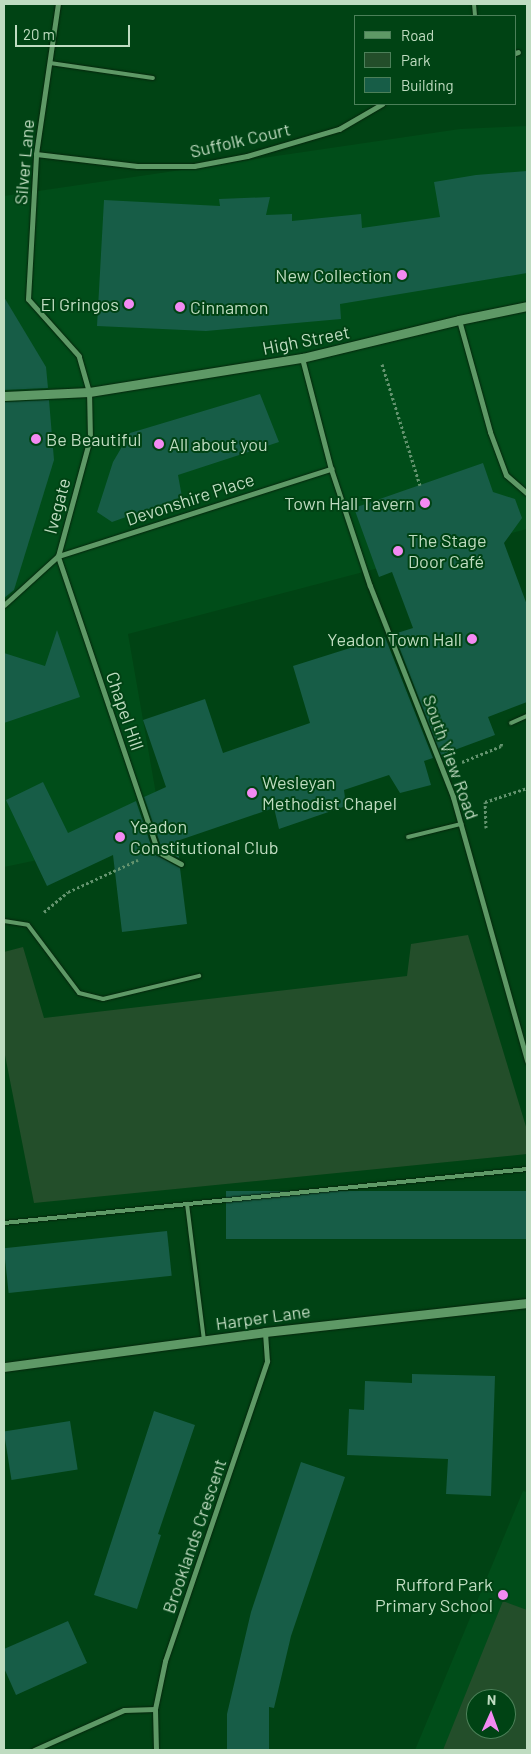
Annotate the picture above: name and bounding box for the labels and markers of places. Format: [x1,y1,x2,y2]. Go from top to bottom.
place label: New Collection [275,264,392,286]
marker: New Collection [396,269,408,281]
place label: El Gringos [40,293,119,315]
place label: Cinnamon [190,296,268,318]
marker: El Gringos [123,298,135,310]
marker: Cinnamon [174,301,186,313]
place label: Be Beautiful [46,428,141,450]
marker: Be Beautiful [30,433,42,445]
place label: All about you [169,433,268,455]
marker: All about you [153,438,165,450]
place label: Town Hall Tavern [284,492,415,514]
marker: Town Hall Tavern [419,497,431,509]
place label: The Stage Door Café [408,530,486,572]
marker: The Stage Door Café [392,545,404,557]
place label: Yeadon Town Hall [327,628,462,650]
marker: Yeadon Town Hall [466,633,478,645]
place label: Wesleyan Methodist Chapel [262,772,397,814]
marker: Wesleyan Methodist Chapel [246,787,258,799]
place label: Yeadon Constitutional Club [130,816,279,859]
marker: Yeadon Constitutional Club [114,831,126,843]
place label: Rufford Park Primary School [375,1574,493,1616]
marker: Rufford Park Primary School [497,1589,509,1601]

